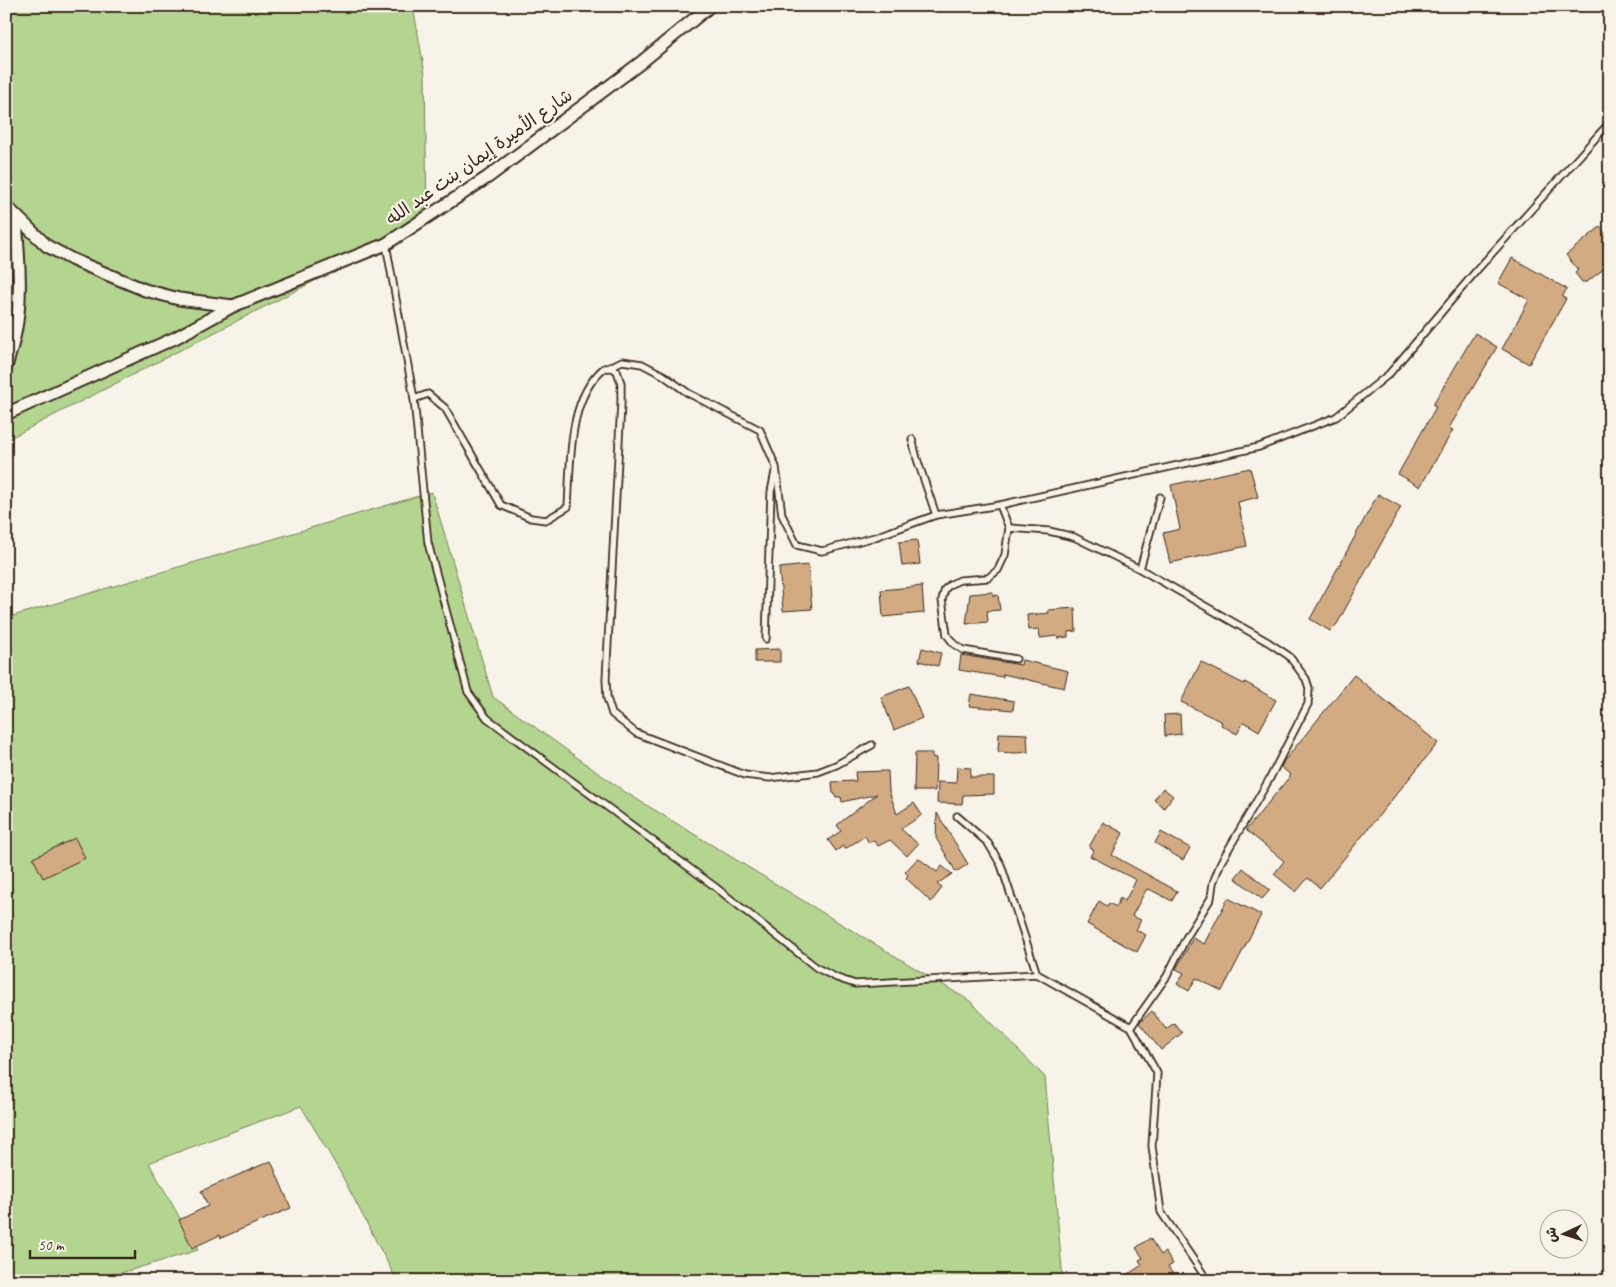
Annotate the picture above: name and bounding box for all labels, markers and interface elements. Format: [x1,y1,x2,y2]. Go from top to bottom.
street label: شارع الأميرة إيمان بنت عبد الله [381,83,577,231]
north arrow [1538,1210,1588,1260]
scale bar [30,1227,135,1259]
text: ش [1543,1227,1561,1243]
text: 50 m [38,1236,65,1255]

